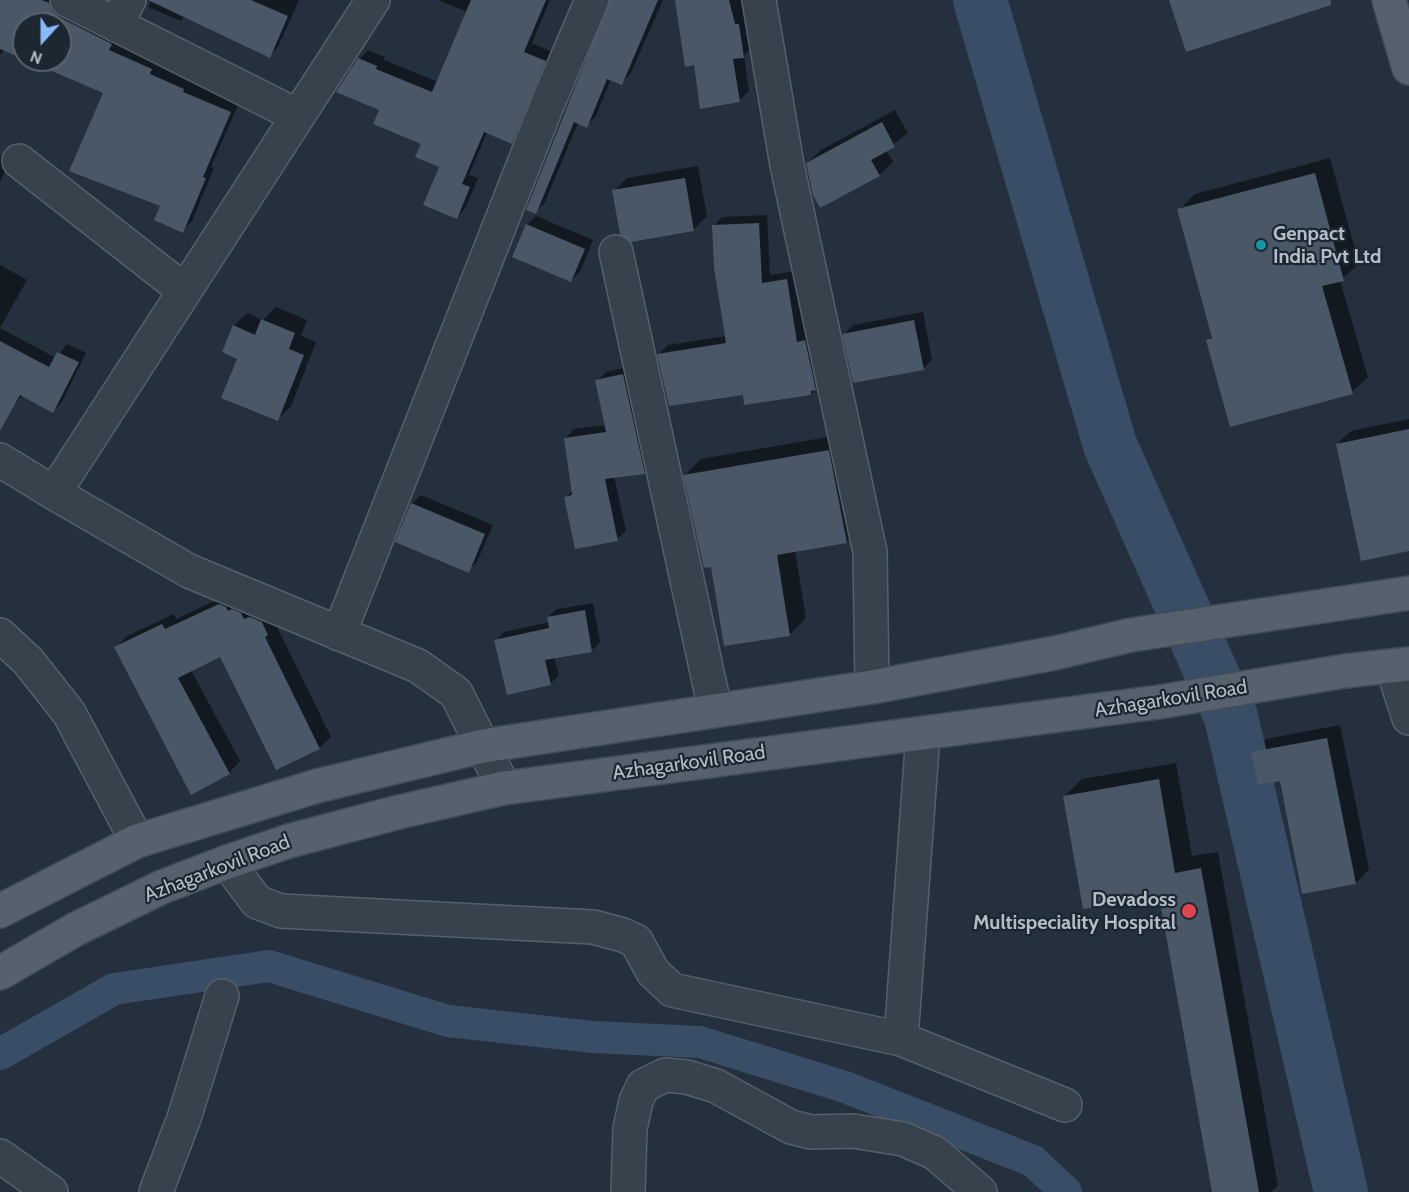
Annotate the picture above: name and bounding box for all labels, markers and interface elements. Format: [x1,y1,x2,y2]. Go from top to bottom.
north arrow [12,12,72,72]
text: N [27,47,45,68]
place label: Genpact India Pvt Ltd [1273,222,1381,269]
marker: Genpact India Pvt Ltd [1254,238,1268,252]
street label: Azhagarkovil Road [1093,675,1249,723]
street label: Azhagarkovil Road [611,740,767,786]
street label: Azhagarkovil Road [141,830,293,908]
place label: Devadoss Multispeciality Hospital [973,888,1176,935]
marker: Devadoss Multispeciality Hospital [1180,902,1198,920]

